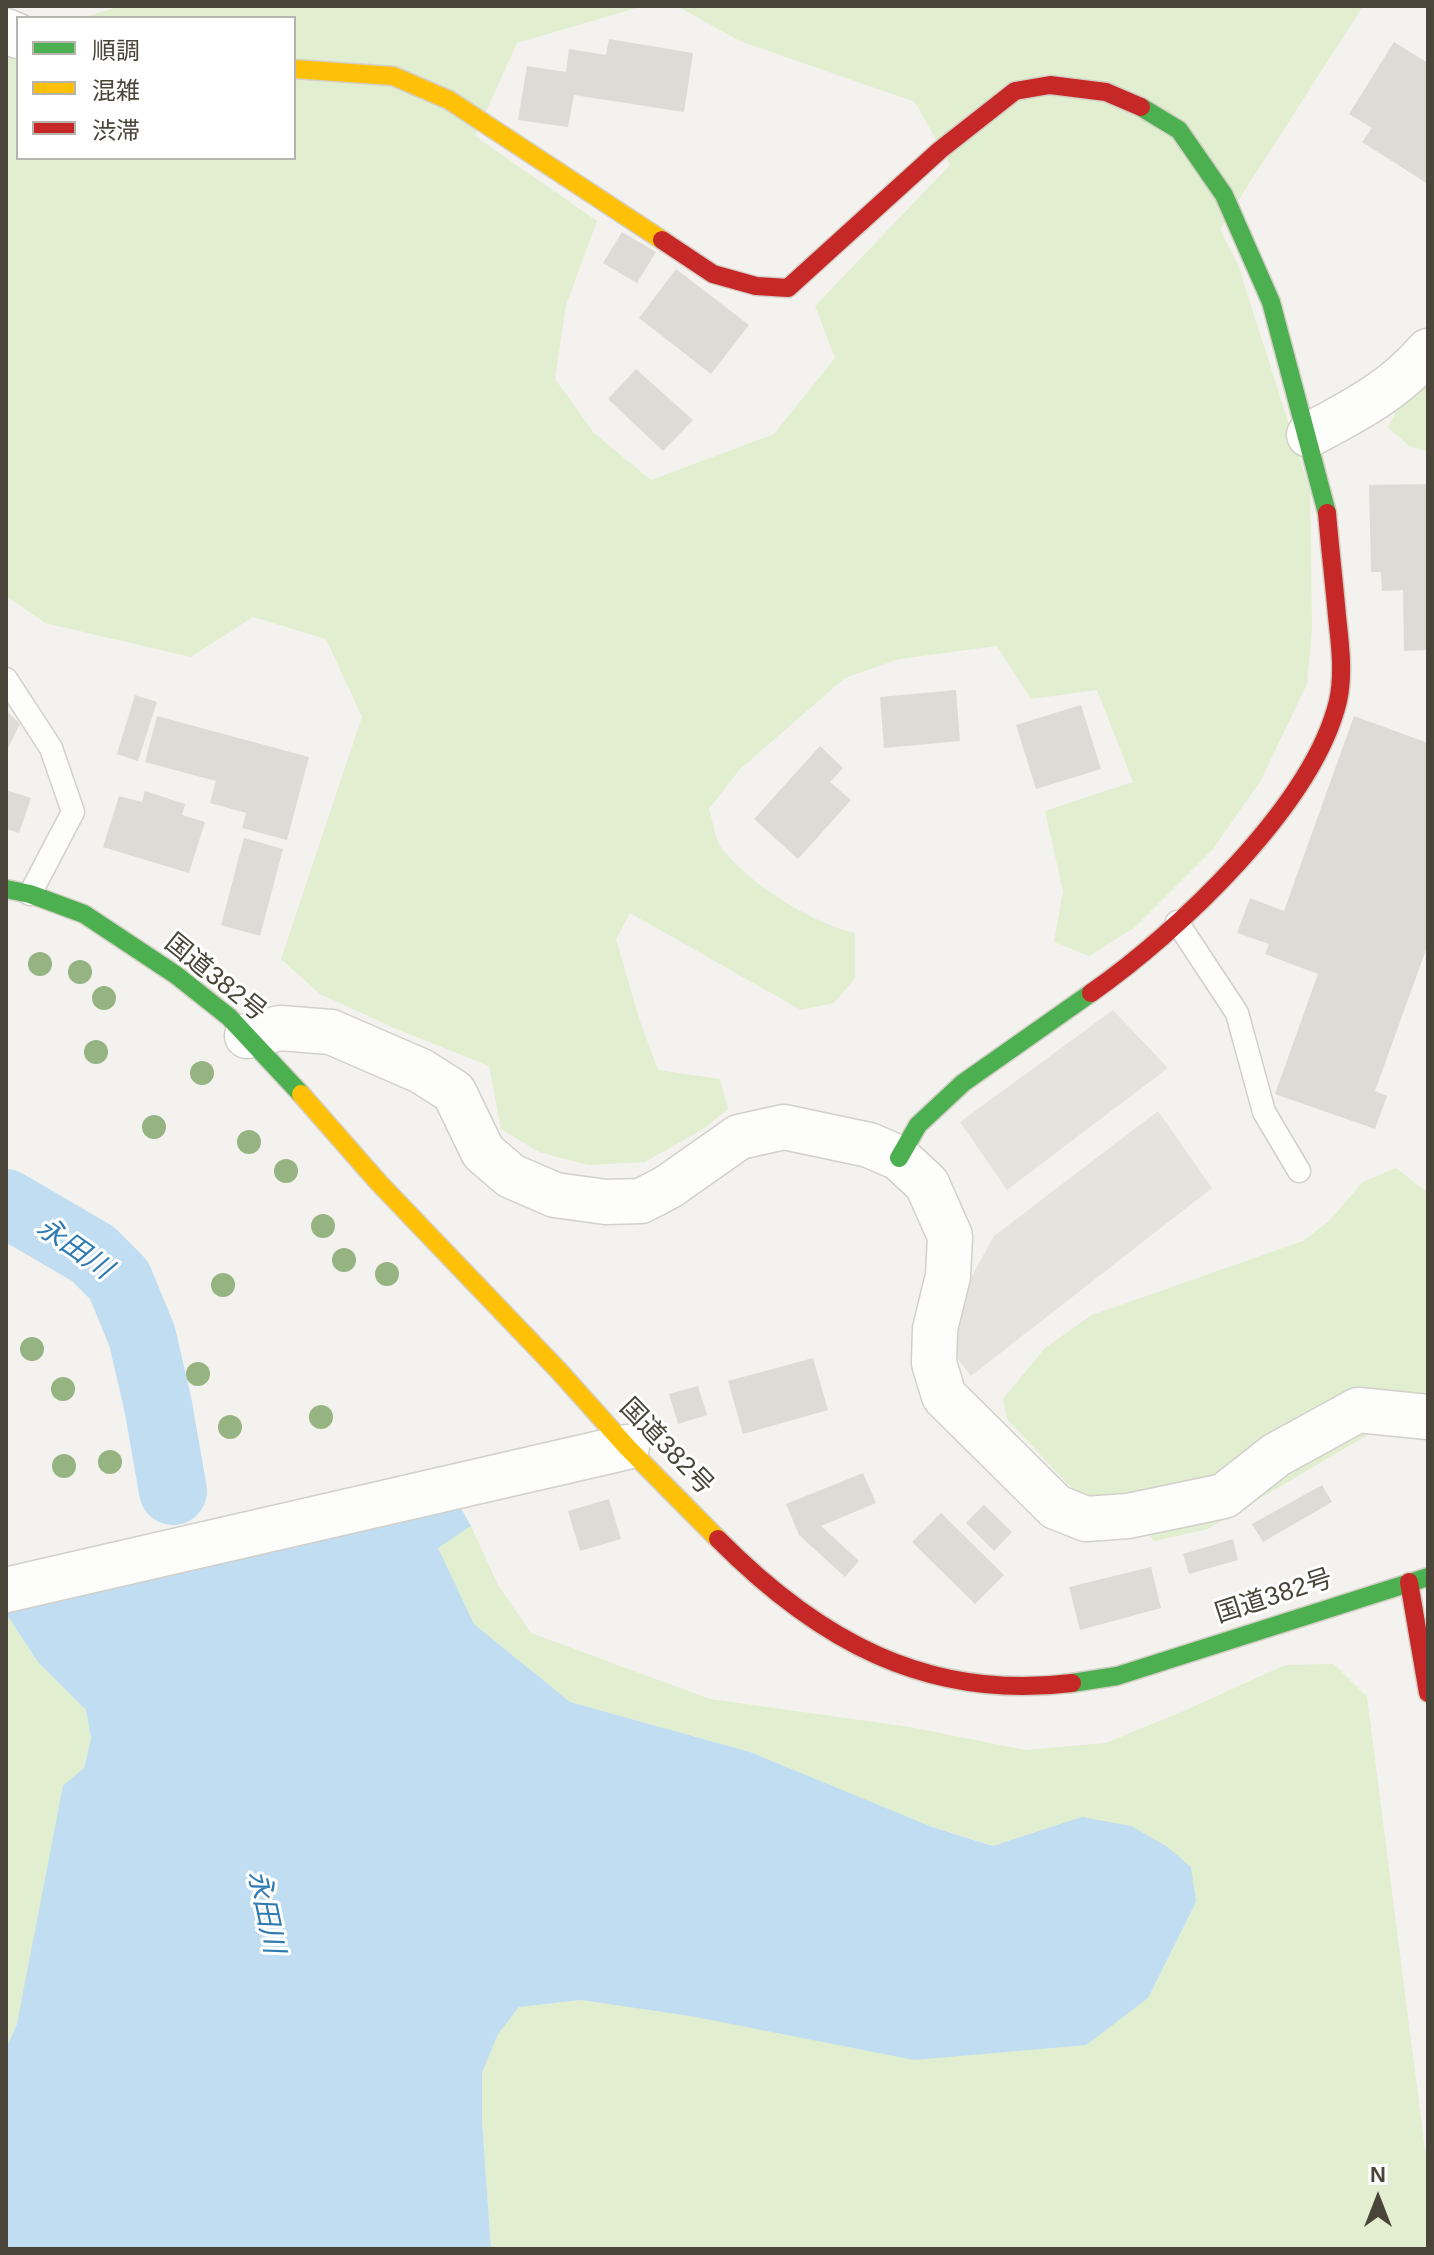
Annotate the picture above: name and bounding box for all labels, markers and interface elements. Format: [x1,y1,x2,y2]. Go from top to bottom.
legend [16,16,296,160]
text: 順調 [92,37,140,64]
text: 混雑 [92,77,140,104]
text: 渋滞 [92,117,140,144]
street label: 国道382号 [158,928,272,1028]
water label: 永田川 [30,1211,118,1287]
street label: 国道382号 [613,1393,719,1501]
street label: 国道382号 [1211,1563,1337,1631]
water label: 永田川 [240,1867,290,1957]
north arrow [1338,2159,1418,2239]
text: N [1370,2162,1386,2187]

